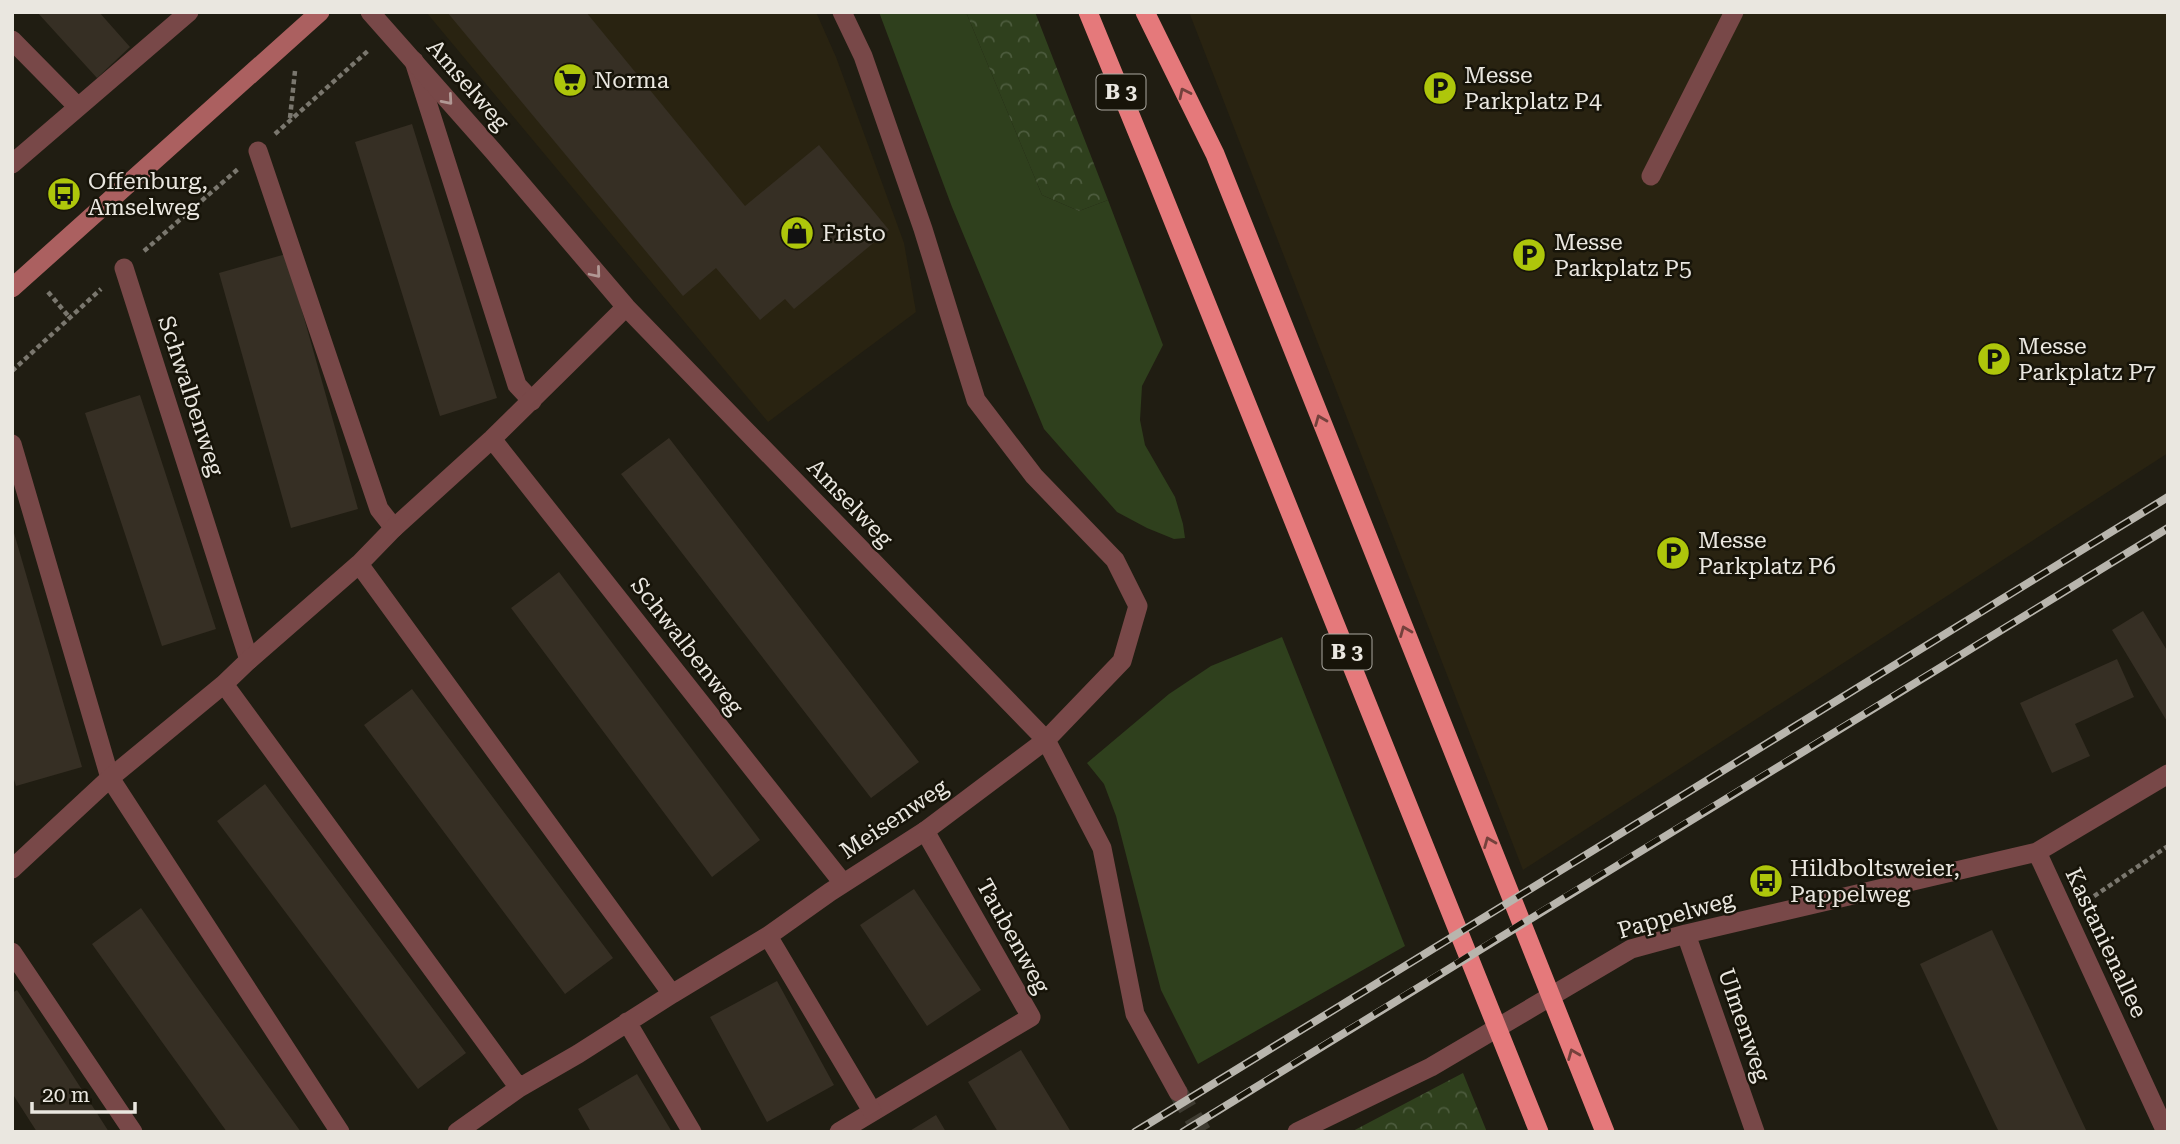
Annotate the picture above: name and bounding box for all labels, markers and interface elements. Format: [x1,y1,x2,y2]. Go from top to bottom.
street label: Amselweg [421,34,515,136]
supermarket icon: Norma [551,61,589,99]
place label: Messe Parkplatz P4 [1464,62,1602,115]
place label: Norma [594,67,670,94]
parking icon: Messe Parkplatz P4 [1421,69,1459,107]
road number: B 3 [1096,74,1146,110]
one-way arrow [1179,88,1193,100]
one-way arrow [440,92,452,105]
place label: Offenburg, Amselweg [88,168,208,221]
bus stop icon: Offenburg, Amselweg [45,175,83,213]
shop icon: Fristo [778,214,816,252]
place label: Fristo [822,220,886,247]
place label: Messe Parkplatz P5 [1554,229,1692,282]
parking icon: Messe Parkplatz P5 [1510,236,1548,274]
one-way arrow [588,264,600,277]
street label: Schwalbenweg [152,313,230,479]
place label: Messe Parkplatz P7 [2018,333,2156,386]
parking icon: Messe Parkplatz P7 [1975,340,2013,378]
one-way arrow [1315,414,1329,426]
street label: Amselweg [802,454,898,552]
place label: Messe Parkplatz P6 [1698,527,1836,580]
parking icon: Messe Parkplatz P6 [1654,534,1692,572]
street label: Schwalbenweg [625,572,749,720]
one-way arrow [1399,626,1413,638]
road number: B 3 [1322,634,1372,670]
street label: Meisenweg [835,773,953,865]
one-way arrow [1483,837,1497,850]
place label: Hildboltsweier, Pappelweg [1790,855,1960,908]
bus stop icon: Hildboltsweier, Pappelweg [1747,862,1785,900]
street label: Kastanienallee [2059,864,2153,1022]
street label: Taubenweg [970,874,1056,998]
street label: Pappelweg [1614,885,1738,945]
street label: Ulmenweg [1712,965,1776,1085]
one-way arrow [1568,1048,1582,1060]
scale bar [32,1070,135,1114]
text: 20 m [42,1083,90,1107]

